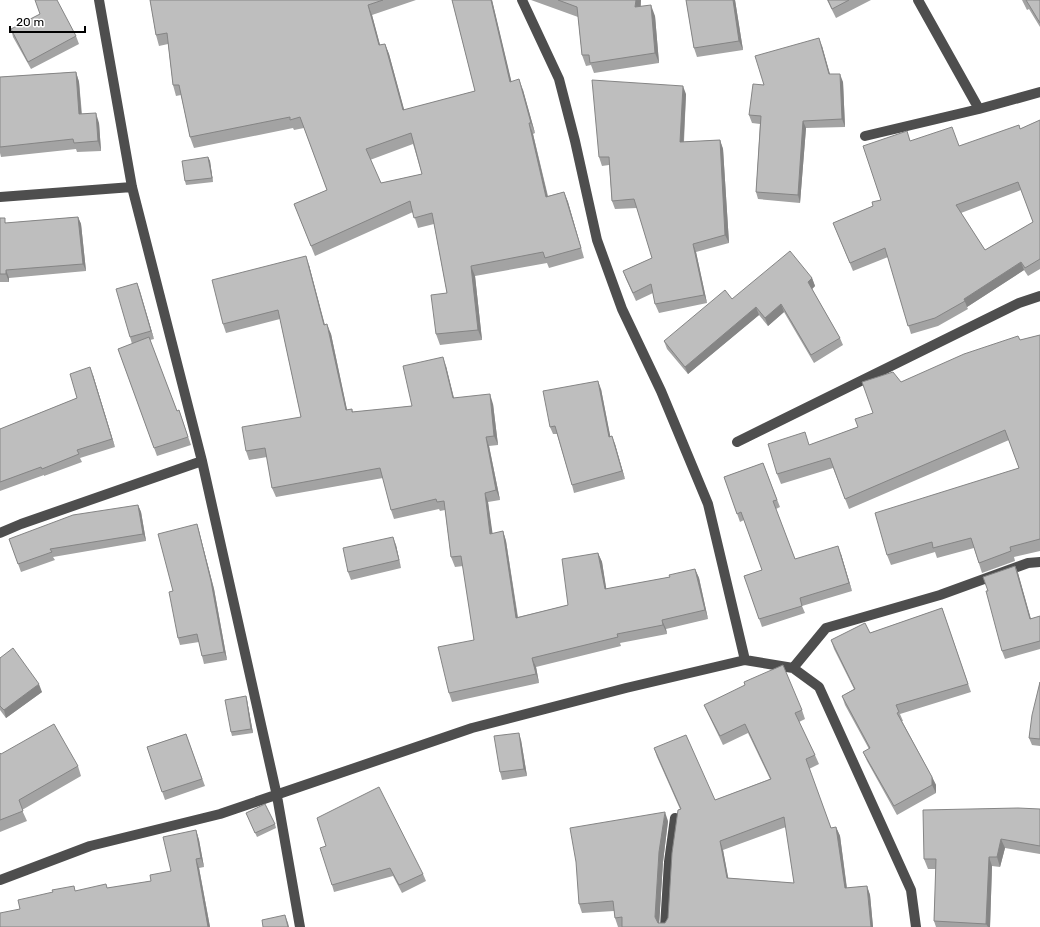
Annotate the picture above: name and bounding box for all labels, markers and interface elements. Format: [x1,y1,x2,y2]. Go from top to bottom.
scale bar [10,8,85,34]
text: 20 m [16,15,44,29]

